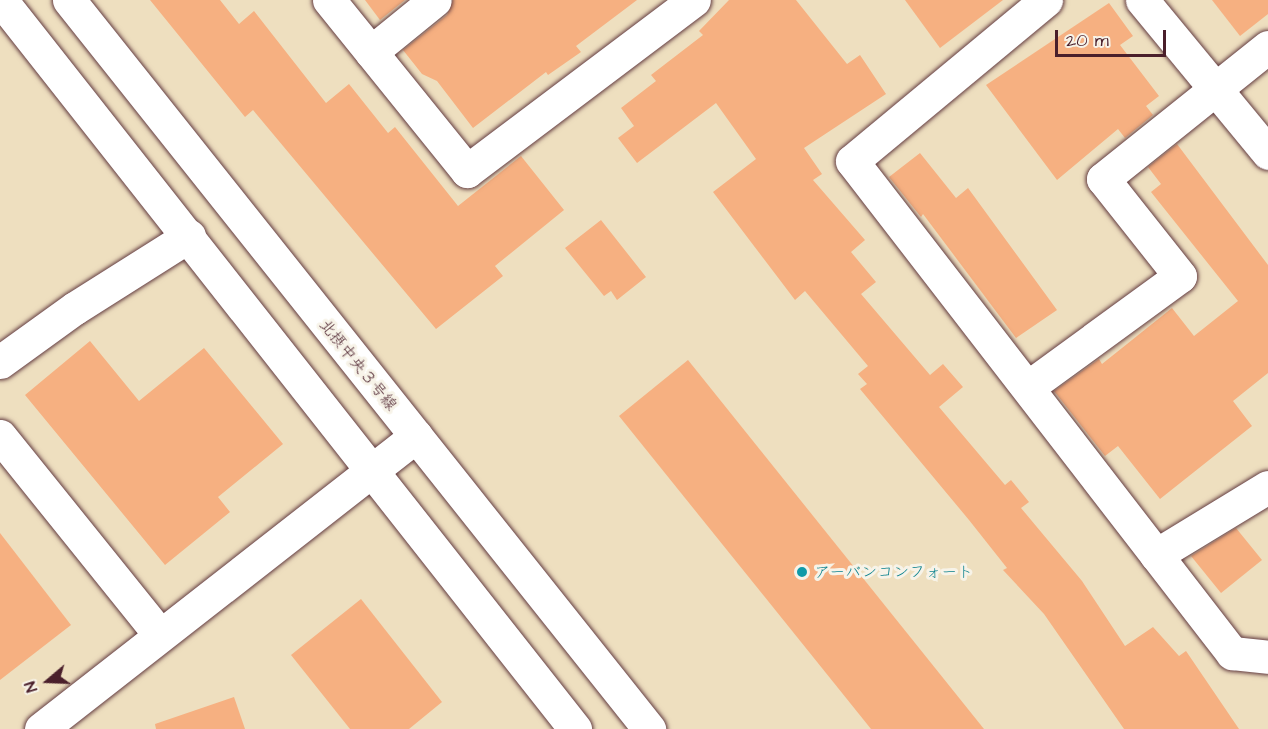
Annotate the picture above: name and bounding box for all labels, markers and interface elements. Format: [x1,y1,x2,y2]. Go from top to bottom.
scale bar [1058,18,1169,56]
text: 20 m [1066,28,1109,53]
street label: 北摂中央３号線 [315,315,401,415]
place label: アーバンコンフォート [814,562,973,582]
marker: アーバンコンフォート [795,565,809,579]
north arrow [18,651,78,711]
text: N [19,679,43,695]

